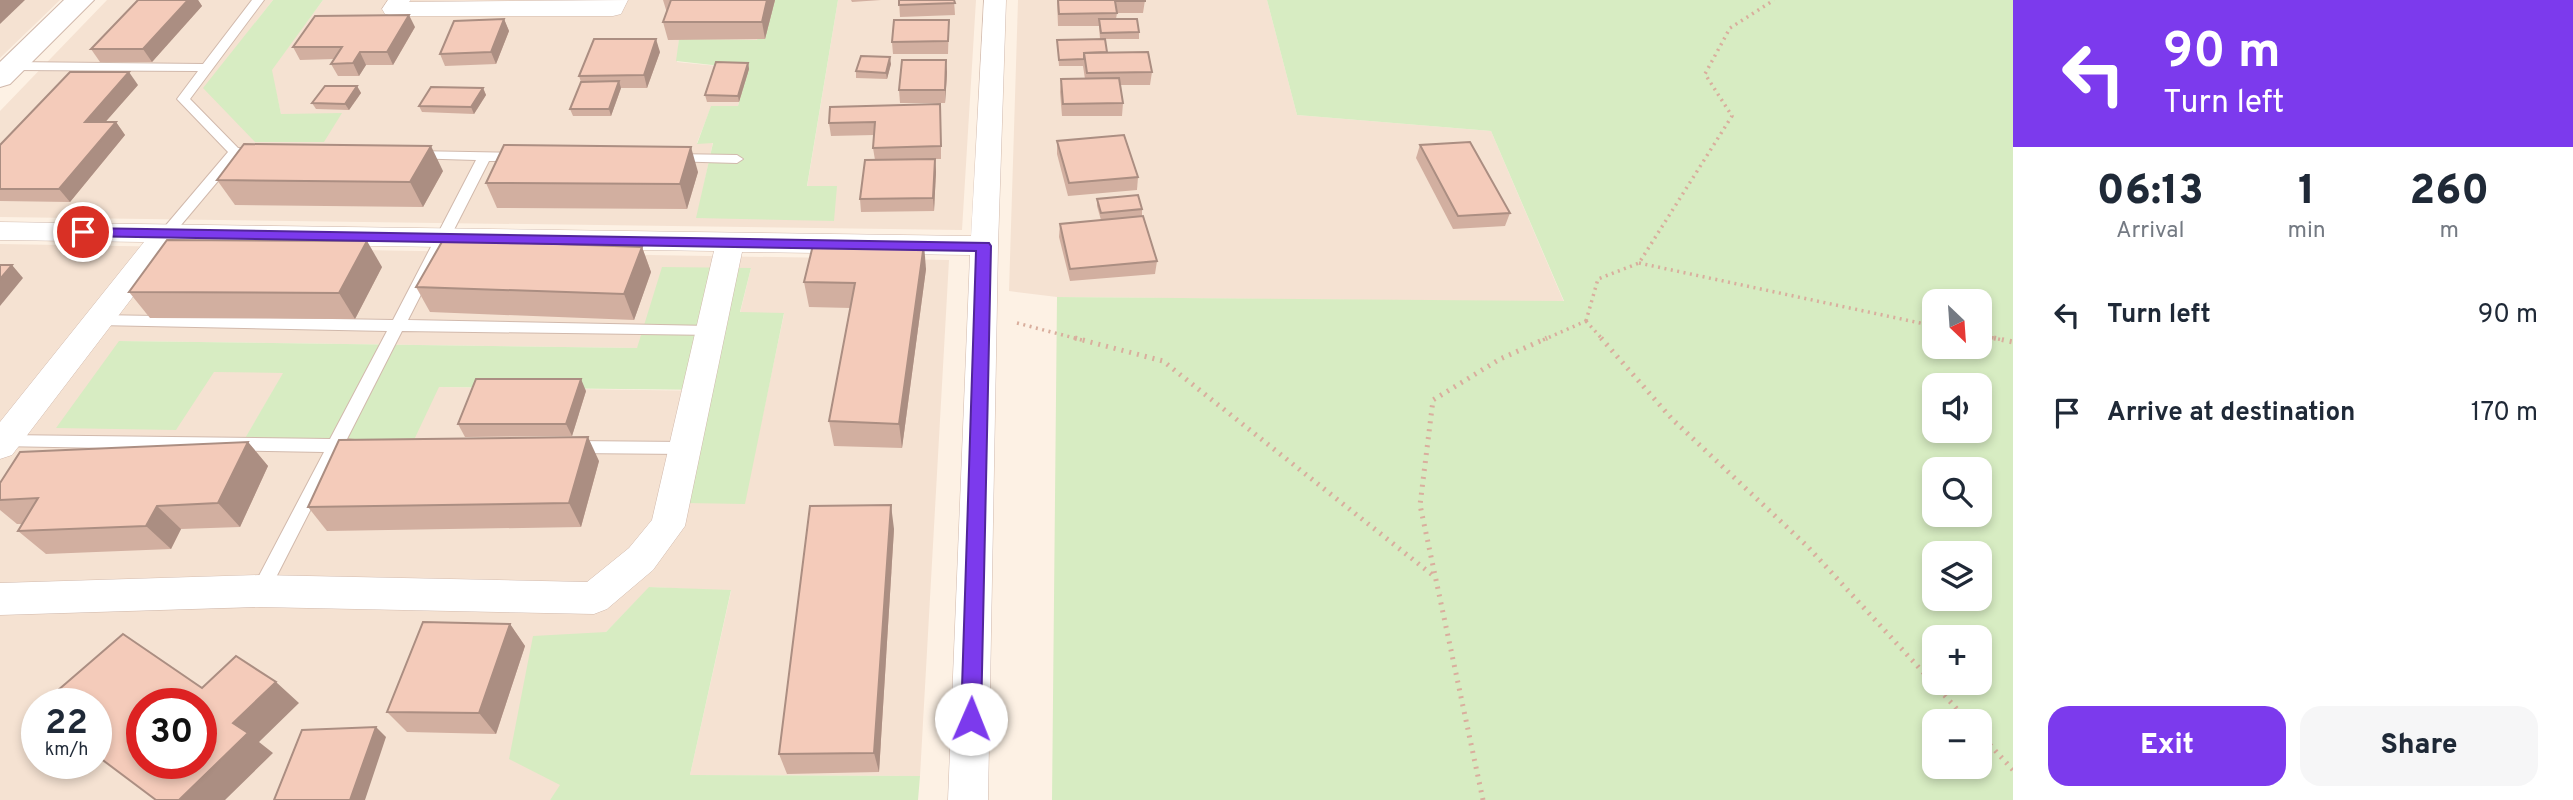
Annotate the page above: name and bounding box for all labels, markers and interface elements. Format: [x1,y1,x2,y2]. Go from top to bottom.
text: 90 m [2163,23,2281,85]
icon: left [2048,28,2139,119]
text: Turn left [2163,84,2284,124]
text: 06:13 [2097,166,2204,219]
text: 1 [2298,166,2315,219]
text: 260 [2410,166,2489,219]
pin [53,202,113,262]
icon: arrive [64,213,102,251]
text: Arrival [2116,217,2184,246]
text: min [2287,217,2326,246]
text: m [2440,217,2459,246]
north arrow [1922,289,1992,359]
map controls [1922,289,1992,779]
icon: left [2048,296,2086,334]
text: Turn left [2107,299,2211,332]
text: 90 m [2478,299,2538,332]
button: sound [1922,373,1992,443]
icon: arrive [2048,394,2086,432]
text: Arrive at destination [2107,397,2355,430]
text: 170 m [2471,397,2538,430]
button: search [1922,457,1992,527]
button: layers [1922,541,1992,611]
button: + [1922,625,1992,695]
position arrow [934,682,1008,756]
speed limit sign: 30 [126,688,217,779]
text: 22 [45,702,88,746]
button: Exit [2048,706,2286,786]
button: Share [2300,706,2538,786]
button: − [1922,709,1992,779]
text: km/h [45,739,88,762]

